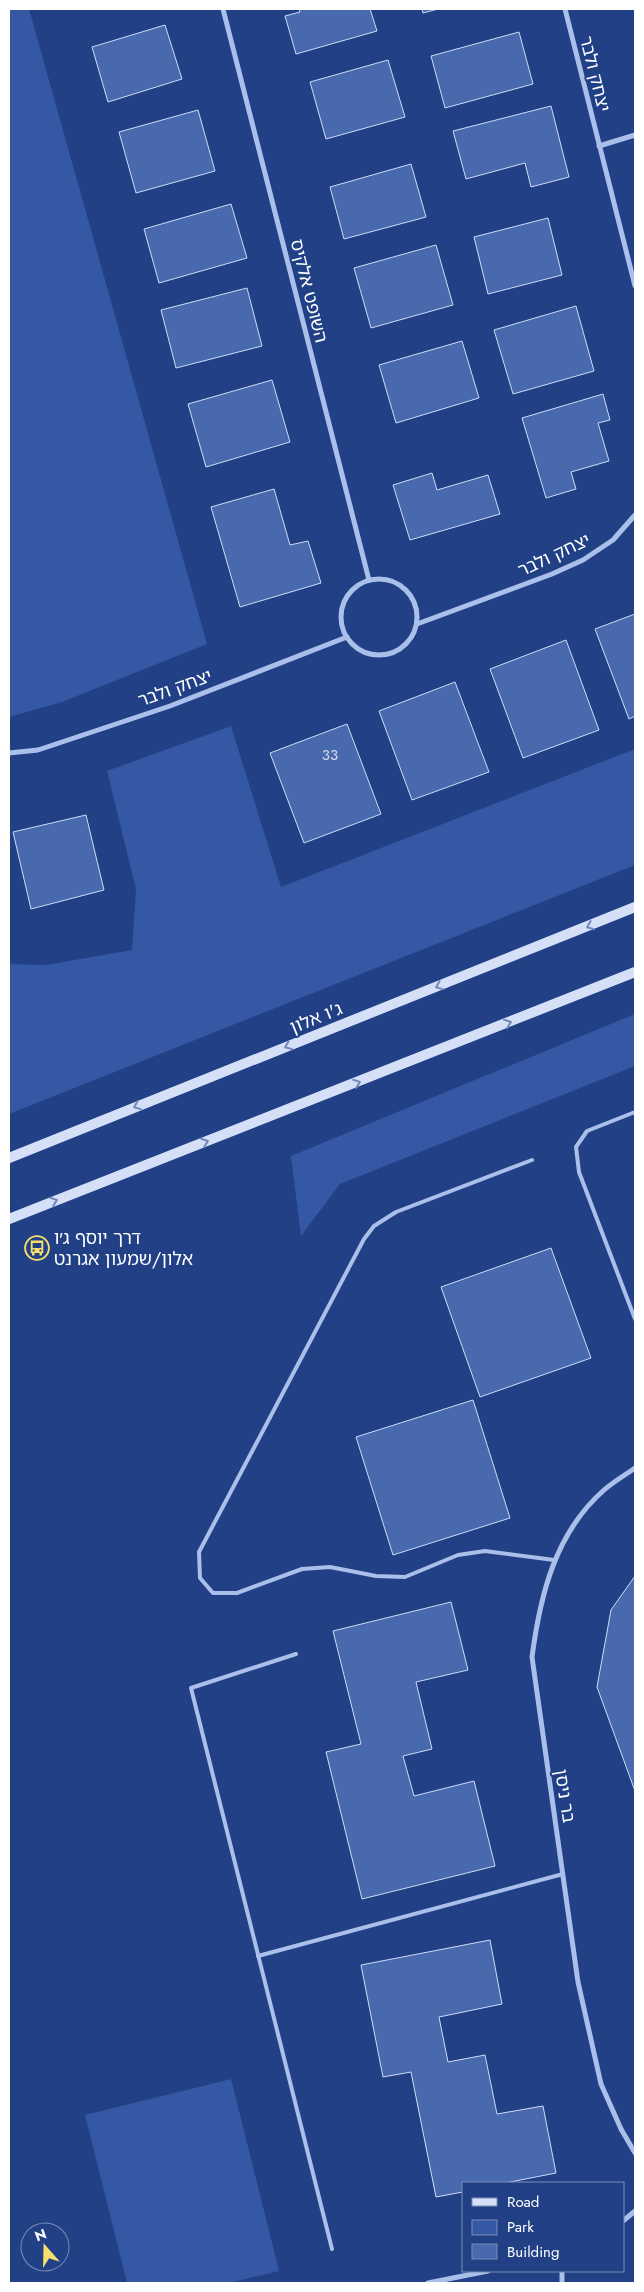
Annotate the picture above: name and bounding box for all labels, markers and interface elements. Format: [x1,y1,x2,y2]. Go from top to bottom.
street label: יצחק ולבר [573,33,617,115]
street label: השופט אלקיס [284,237,334,345]
street label: יצחק ולבר [513,527,595,583]
street label: יצחק ולבר [134,663,216,713]
house number: 33 [322,744,338,766]
one-way arrow [586,919,595,930]
one-way arrow [435,980,444,990]
street label: ג'ו אלון [286,996,346,1040]
one-way arrow [503,1019,512,1029]
one-way arrow [284,1040,293,1050]
one-way arrow [352,1078,361,1089]
one-way arrow [133,1100,142,1111]
one-way arrow [201,1138,209,1148]
one-way arrow [49,1197,58,1207]
place label: דרך יוסף ג׳ו אלון/שמעון אגרנט [54,1225,193,1272]
bus stop icon: דרך יוסף ג׳ו אלון/שמעון אגרנט [24,1235,50,1261]
street label: בר ניסן [548,1767,582,1825]
legend [462,2182,624,2272]
text: Road [507,2191,539,2213]
text: Park [507,2216,534,2238]
north arrow [20,2222,70,2272]
text: N [32,2223,49,2246]
text: Building [507,2241,559,2263]

